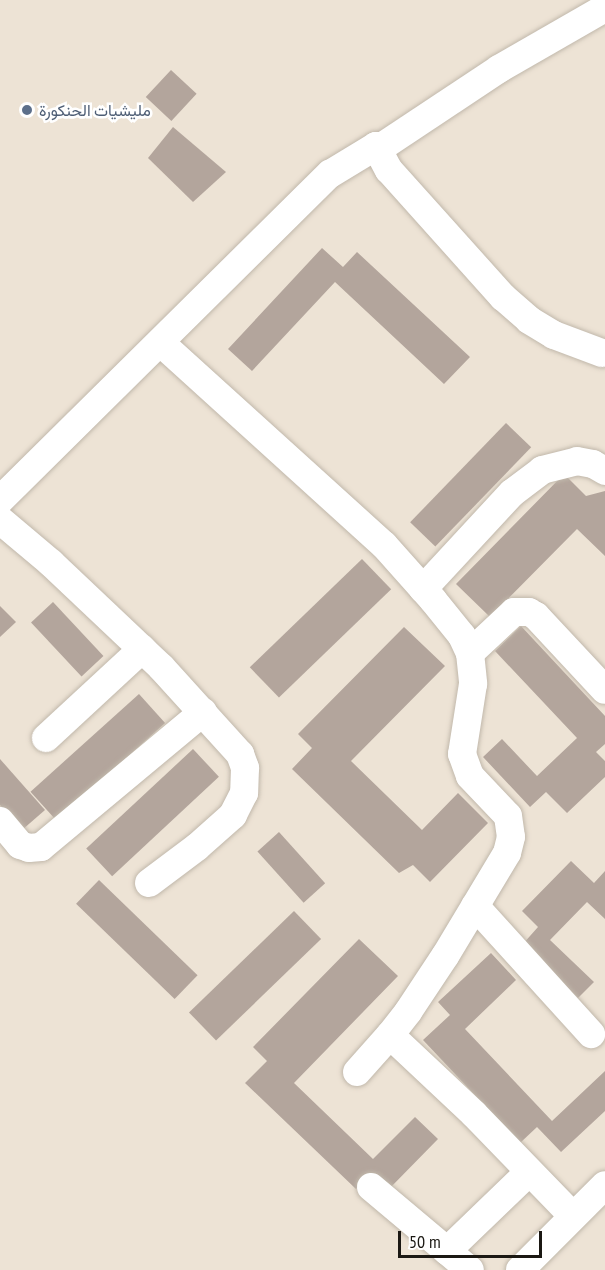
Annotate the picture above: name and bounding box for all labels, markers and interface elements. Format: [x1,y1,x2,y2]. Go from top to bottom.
place label: مليشيات الحنكورة [39,100,151,120]
marker: مليشيات الحنكورة [20,103,34,117]
scale bar [401,1219,545,1257]
text: 50 m [409,1230,441,1253]

